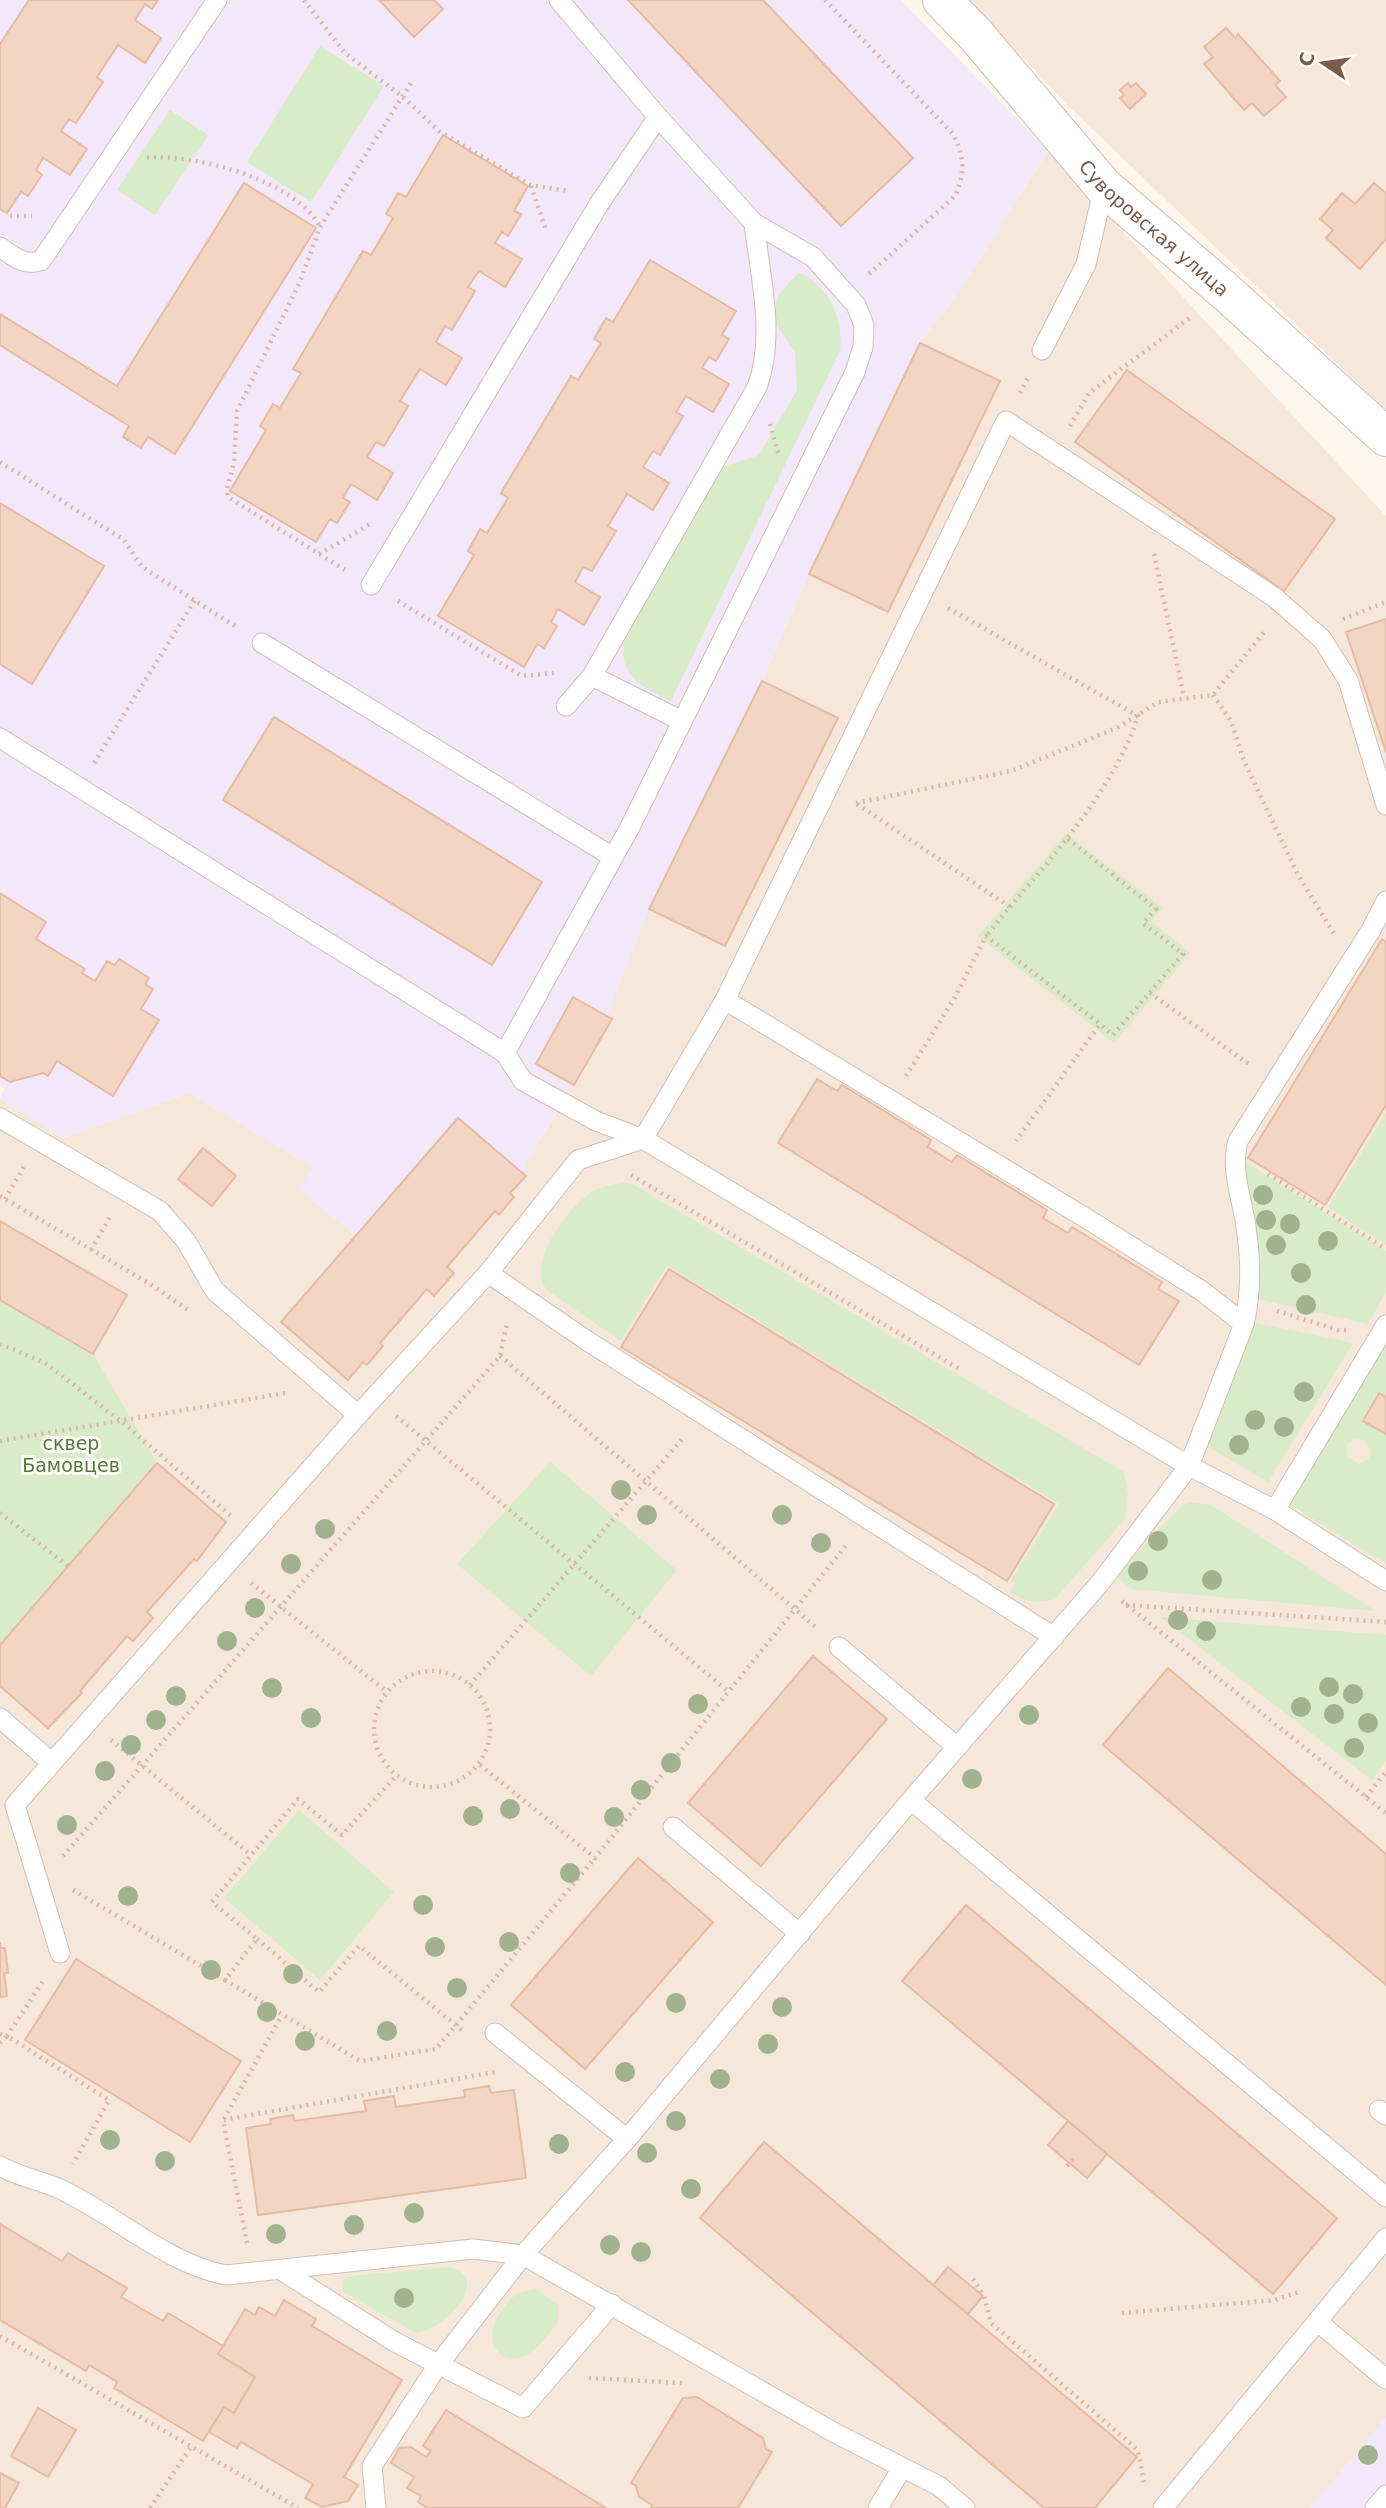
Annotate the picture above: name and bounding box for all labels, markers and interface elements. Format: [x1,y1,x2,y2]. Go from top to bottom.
north arrow [1288,28,1358,98]
text: С [1294,50,1319,68]
street label: Суворовская улица [1075,155,1233,301]
park label: сквер Бамовцев [22,1432,120,1476]

